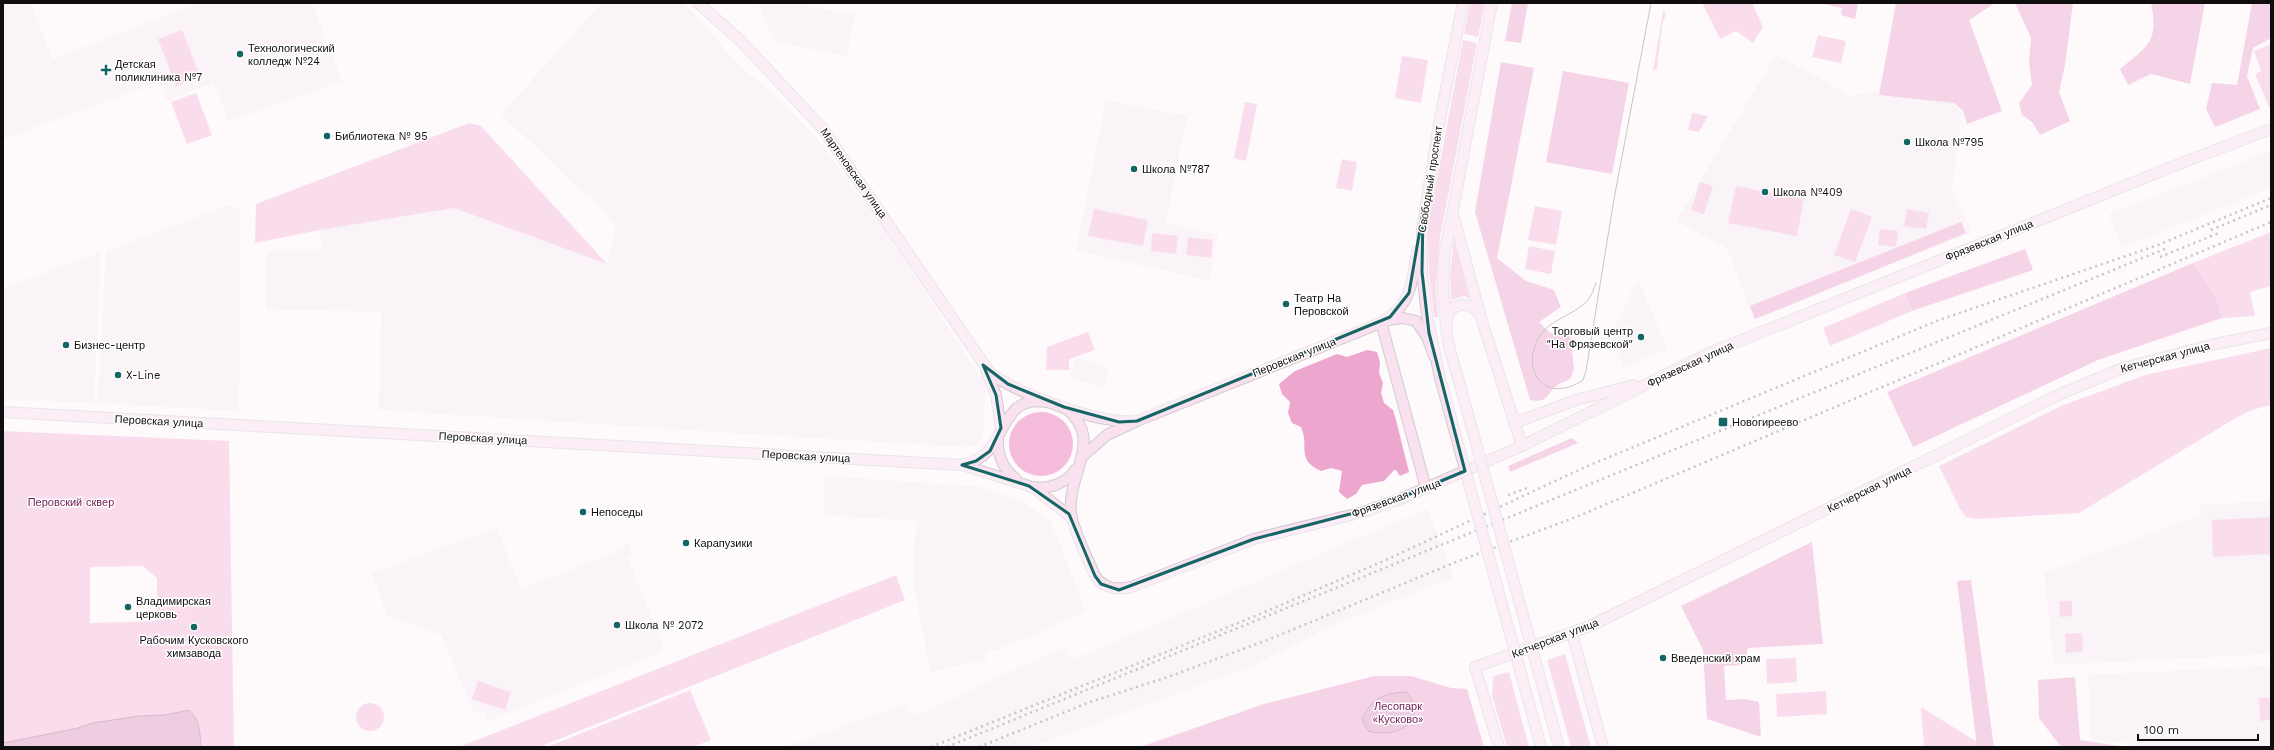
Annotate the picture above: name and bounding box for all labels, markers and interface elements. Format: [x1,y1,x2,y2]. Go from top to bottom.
place label: Технологический колледж №24 [248,42,335,68]
marker: Технологический колледж №24 [235,49,245,59]
place label: Детская поликлиника №7 [115,58,202,84]
marker: Детская поликлиника №7 [100,64,112,76]
street label: Свободный проспект [1416,125,1445,233]
street label: Мартеновская улица [818,126,890,221]
place label: Библиотека № 95 [335,130,428,143]
marker: Библиотека № 95 [322,131,332,141]
place label: Школа №795 [1915,136,1984,149]
marker: Школа №795 [1902,137,1912,147]
place label: Школа №787 [1142,163,1210,176]
marker: Школа №787 [1129,164,1139,174]
place label: Школа №409 [1773,186,1843,199]
marker: Школа №409 [1760,187,1770,197]
street label: Фрязевская улица [1943,217,2036,264]
place label: Театр На Перовской [1294,292,1349,318]
marker: Театр На Перовской [1281,299,1291,309]
place label: Торговый центр "На Фрязевской" [1547,325,1633,351]
marker: Торговый центр "На Фрязевской" [1636,332,1646,342]
street label: Перовская улица [1251,335,1339,380]
street label: Фрязевская улица [1645,338,1736,390]
place label: Бизнес-центр [74,339,145,352]
street label: Кетчерская улица [2119,339,2212,376]
marker: Бизнес-центр [61,340,71,350]
place label: X-Line [126,369,160,382]
marker: X-Line [113,370,123,380]
street label: Перовская улица [114,413,204,430]
marker: Новогиреево [1717,416,1729,428]
place label: Новогиреево [1732,416,1798,429]
street label: Перовская улица [438,430,528,447]
street label: Перовская улица [761,448,851,465]
street label: Кетчерская улица [1825,463,1914,515]
street label: Фрязевская улица [1350,476,1443,521]
park label: Перовский сквер [28,496,114,509]
place label: Непоседы [591,506,643,519]
marker: Непоседы [578,507,588,517]
place label: Карапузики [694,537,752,550]
marker: Карапузики [681,538,691,548]
place label: Владимирская церковь [136,595,211,621]
marker: Владимирская церковь [123,602,133,612]
street label: Кетчерская улица [1510,616,1601,661]
place label: Школа № 2072 [625,619,704,632]
marker: Школа № 2072 [612,620,622,630]
marker: Рабочим Кусковского химзавода [189,622,199,632]
place label: Рабочим Кусковского химзавода [140,634,248,660]
place label: Введенский храм [1671,652,1760,665]
marker: Введенский храм [1658,653,1668,663]
park label: Лесопарк «Кусково» [1372,700,1424,726]
scale bar [2138,716,2258,742]
text: 100 m [2144,723,2179,737]

